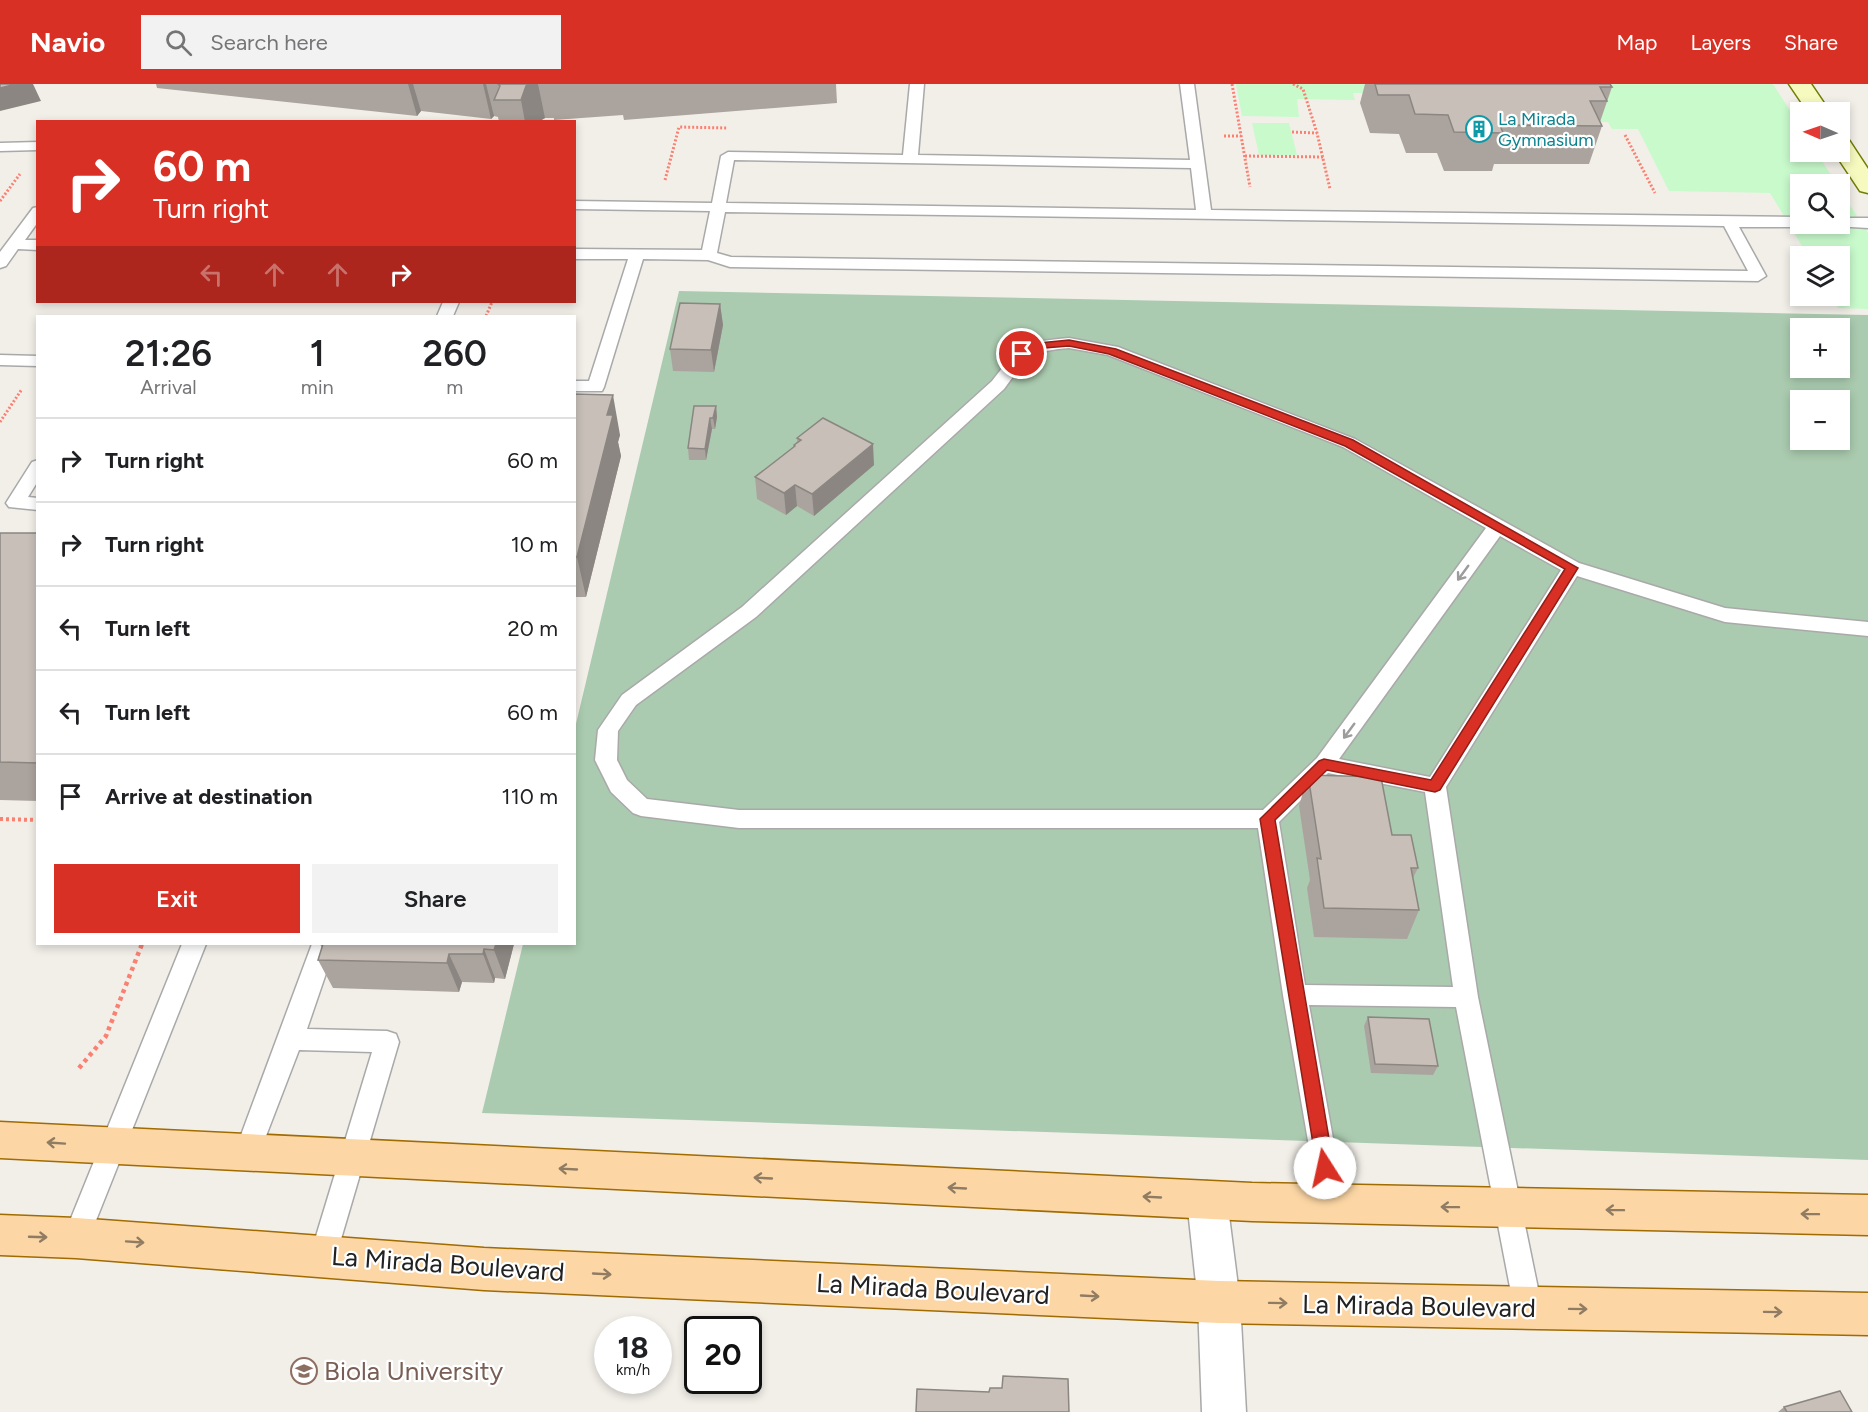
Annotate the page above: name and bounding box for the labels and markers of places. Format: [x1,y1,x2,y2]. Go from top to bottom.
place label: La Mirada Gymnasium [1498,108,1594,151]
building icon: La Mirada Gymnasium [1464,114,1494,144]
pin [996,328,1047,379]
place label: Biola University [324,1355,503,1387]
school or university icon: Biola University [289,1356,319,1386]

